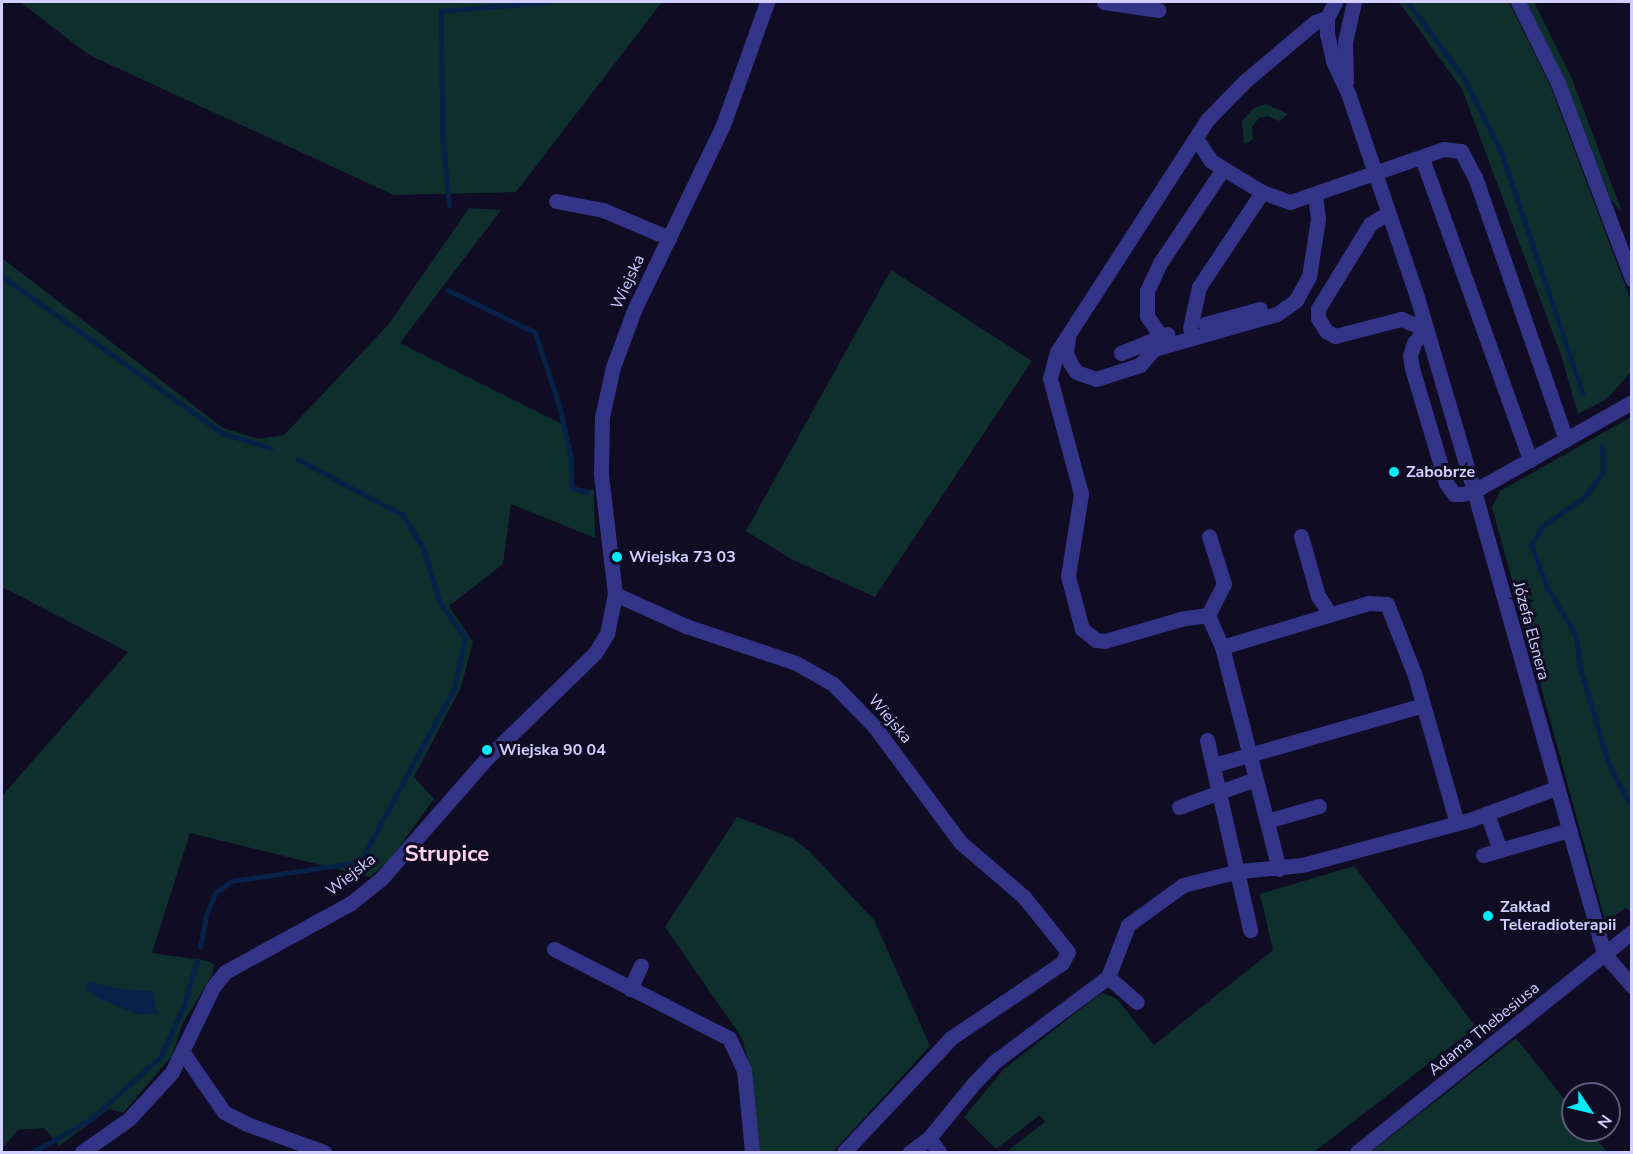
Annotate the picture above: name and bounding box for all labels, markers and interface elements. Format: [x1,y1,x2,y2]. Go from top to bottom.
street label: Wiejska [607,252,649,312]
place label: Zabobrze [1406,462,1475,482]
marker: Zabobrze [1387,465,1401,479]
place label: Wiejska 73 03 [629,547,736,567]
marker: Wiejska 73 03 [610,550,624,564]
street label: Józefa Elsnera [1509,580,1553,682]
street label: Wiejska [864,691,916,747]
place label: Wiejska 90 04 [499,740,606,760]
marker: Wiejska 90 04 [480,743,494,757]
district label: Strupice [405,842,489,868]
street label: Wiejska [322,850,380,900]
place label: Zakład Teleradioterapii [1500,897,1616,935]
marker: Zakład Teleradioterapii [1481,909,1495,923]
street label: Adama Thebesiusa [1425,978,1543,1080]
north arrow [1561,1082,1621,1142]
text: N [1592,1110,1617,1132]

